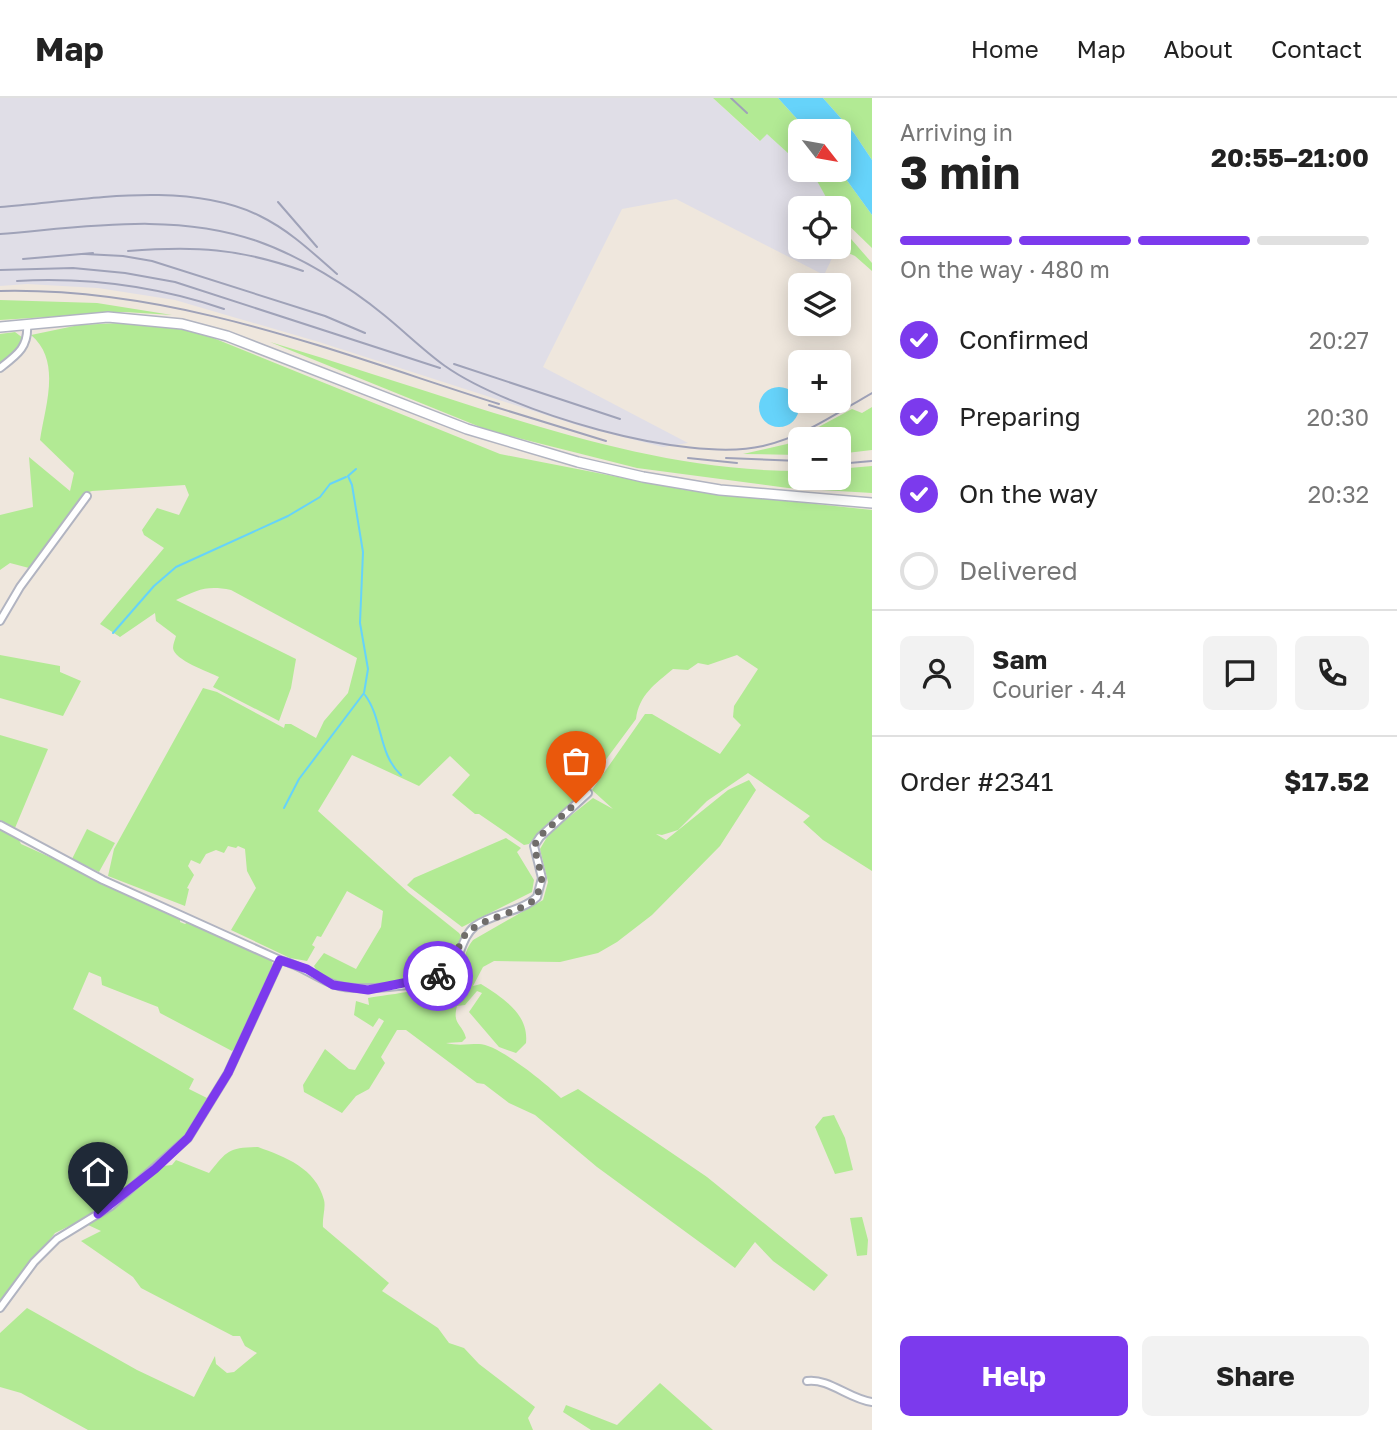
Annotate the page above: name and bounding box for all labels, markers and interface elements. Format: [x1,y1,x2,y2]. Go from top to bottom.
text: Map [35,29,104,68]
text: Home [971,34,1039,63]
text: Map [1077,34,1126,63]
text: About [1164,34,1233,63]
text: Contact [1271,34,1362,63]
text: Arriving in [900,118,1013,146]
north arrow [788,119,850,182]
map controls [788,119,851,490]
text: 20:55–21:00 [1211,142,1369,173]
text: 3 min [900,144,1020,199]
button: locate [788,196,851,259]
text: On the way · 480 m [900,255,1110,283]
button: layers [788,273,851,336]
icon: check [900,321,938,359]
text: Confirmed [959,324,1089,355]
text: 20:27 [1309,326,1369,354]
button: + [788,350,851,413]
icon: check [900,398,938,436]
text: Preparing [959,401,1081,432]
text: 20:30 [1307,403,1369,431]
button: − [788,427,851,490]
icon: check [900,475,938,513]
text: On the way [959,478,1098,509]
text: 20:32 [1308,480,1369,508]
text: Delivered [959,555,1078,586]
button: person [900,636,974,710]
button: chat [1203,636,1277,710]
button: phone [1295,636,1369,710]
text: Sam [992,644,1047,675]
text: Courier · 4.4 [992,675,1126,703]
pin [546,731,606,803]
icon: bag [557,742,595,780]
text: Order #2341 [900,766,1053,797]
text: $17.52 [1284,766,1369,797]
courier [403,941,473,1011]
icon: bike [419,957,457,995]
pin [68,1142,128,1214]
icon: home [79,1153,117,1191]
button: Help [900,1336,1128,1416]
button: Share [1142,1336,1369,1416]

